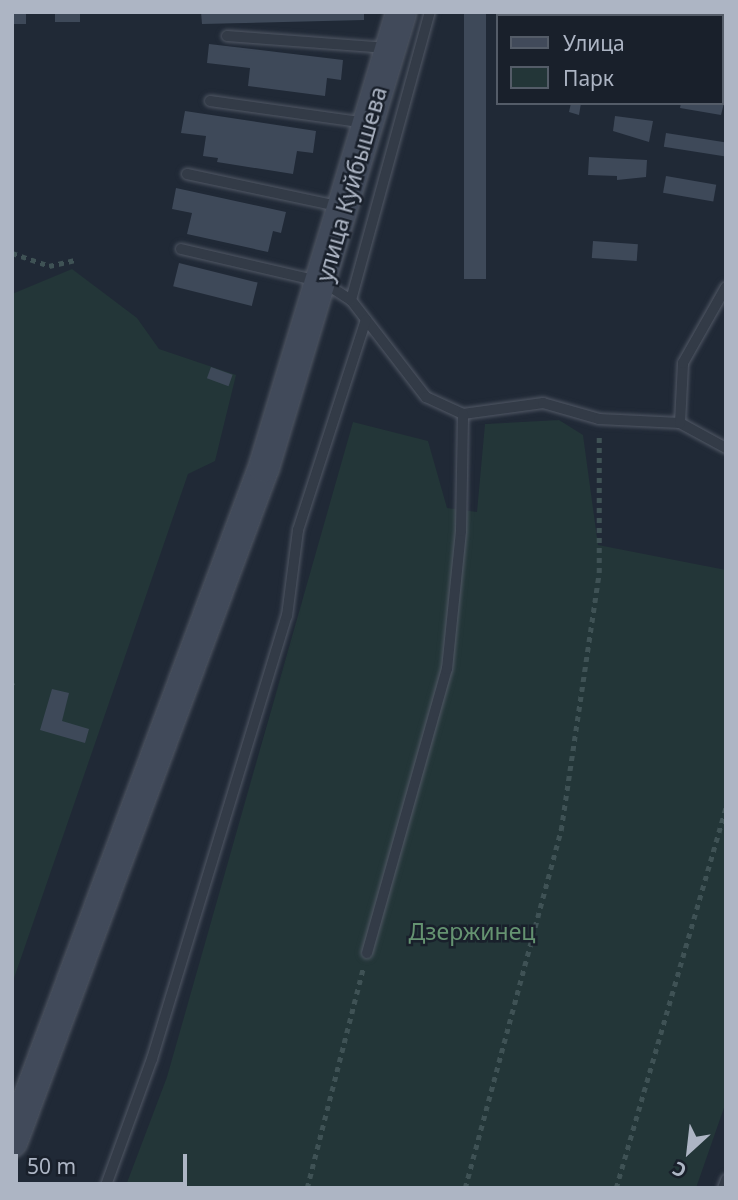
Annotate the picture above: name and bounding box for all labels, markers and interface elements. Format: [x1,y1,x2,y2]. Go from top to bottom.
legend [496,14,724,105]
text: Улица [563,29,625,57]
text: Парк [563,64,614,92]
street label: улица Куйбышева [310,83,392,285]
park label: Дзержинец [409,917,535,945]
north arrow [654,1116,724,1186]
scale bar [18,1140,191,1184]
text: 50 m [27,1152,76,1180]
text: С [668,1155,691,1184]

